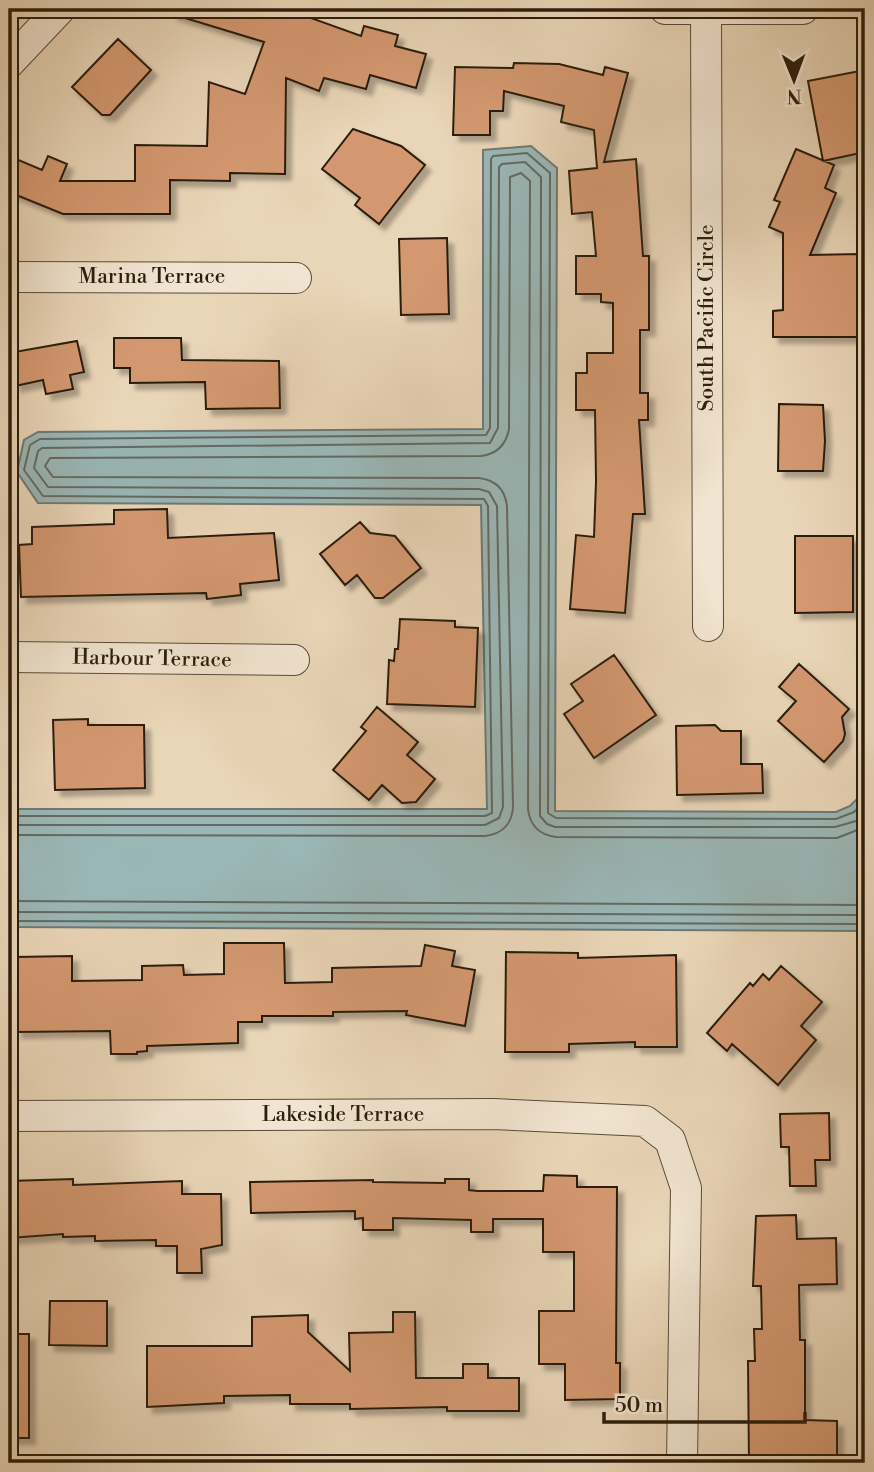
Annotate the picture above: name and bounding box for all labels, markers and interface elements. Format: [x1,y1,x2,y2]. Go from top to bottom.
north arrow [758,46,828,116]
text: N [787,84,802,108]
street label: South Pacific Circle [694,224,720,412]
street label: Marina Terrace [79,264,225,290]
street label: Harbour Terrace [72,645,232,673]
street label: Lakeside Terrace [262,1102,424,1128]
scale bar [604,1381,806,1425]
text: 50 m [615,1393,663,1419]

